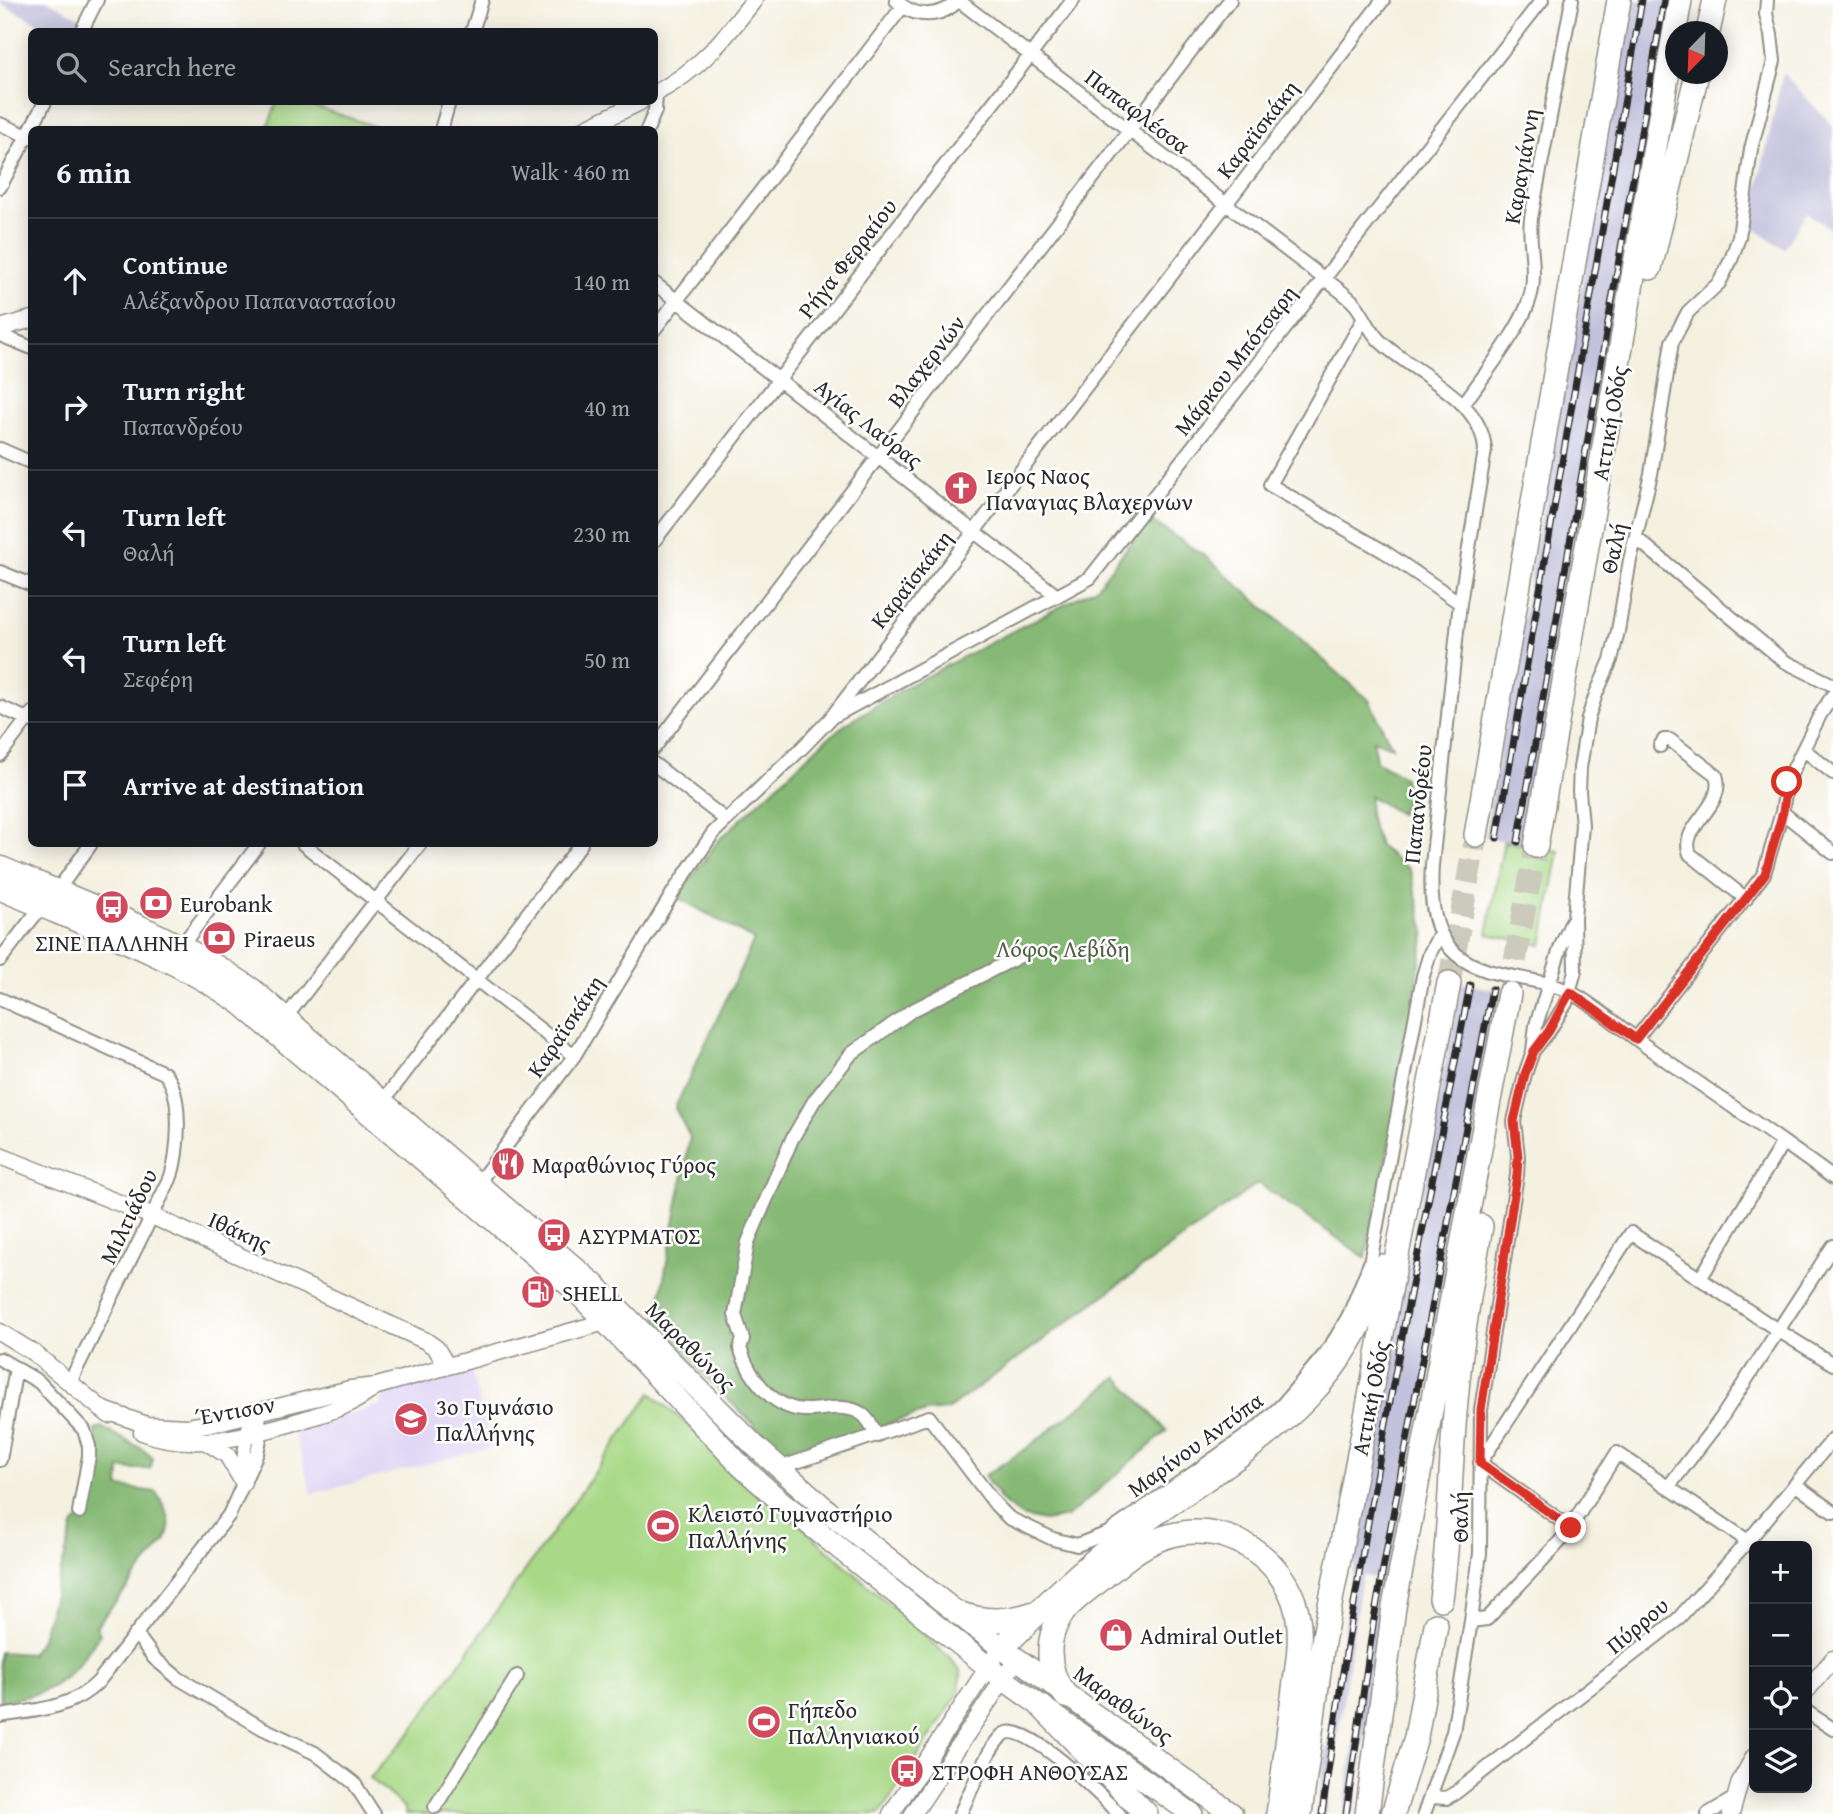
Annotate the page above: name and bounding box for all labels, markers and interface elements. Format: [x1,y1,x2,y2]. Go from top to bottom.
north arrow [1665,21,1728,84]
search box [28,28,658,105]
text: Search here [108,47,236,86]
icon: search [52,48,90,86]
street label: Παπαφλέσσα [1078,60,1198,162]
street label: Καραϊσκάκη [1208,73,1306,185]
street label: Καραγιάννη [1495,106,1547,226]
text: 6 min [56,150,131,194]
text: Walk · 460 m [511,155,630,188]
street label: Ρήγα Φερραίου [790,191,904,325]
text: Continue [123,245,228,284]
icon: ahead [56,262,94,300]
text: 140 m [573,265,630,298]
street label: Μάρκου Μπότσαρη [1166,278,1304,442]
text: Αλέξανδρου Παπαναστασίου [123,284,396,317]
street label: Βλαχερνών [879,307,973,415]
street label: Αττική Οδός [1583,362,1635,483]
street label: Αγίας Λαύρας [808,370,930,476]
text: Turn right [123,371,245,410]
icon: right [56,388,94,426]
text: 40 m [584,391,630,424]
text: Παπανδρέου [123,410,243,443]
place label: Ιερος Ναος Παναγιας Βλαχερνων [986,459,1193,518]
church icon: Ιερος Ναος Παναγιας Βλαχερνων [942,469,980,507]
text: Turn left [123,497,226,536]
icon: left [56,514,94,552]
text: 230 m [573,517,630,550]
street label: Θαλή [1591,519,1635,577]
street label: Καραϊσκάκη [862,523,960,635]
text: Θαλή [123,536,175,569]
text: Turn left [123,623,226,662]
icon: left [56,640,94,678]
text: 50 m [584,643,630,676]
text: Σεφέρη [123,662,193,695]
street label: Παπανδρέου [1394,743,1440,865]
icon: arrive [56,766,94,804]
text: Arrive at destination [123,766,364,805]
route start [1771,766,1802,797]
bank icon: Eurobank [137,884,175,922]
place label: Eurobank [180,887,273,920]
bus stop icon: ΣΙΝΕ ΠΑΛΛΗΝΗ [93,888,131,926]
bank icon: Piraeus [200,919,238,957]
place label: Piraeus [244,922,315,955]
place label: ΣΙΝΕ ΠΑΛΛΗΝΗ [35,926,189,959]
park label: Λόφος Λεβίδη [996,932,1130,965]
street label: Καραϊσκάκη [519,968,611,1084]
restaurant icon: Μαραθώνιος Γύρος [489,1145,527,1183]
place label: Μαραθώνιος Γύρος [532,1148,716,1181]
street label: Μιλτιάδου [91,1163,165,1269]
street label: Ιθάκης [203,1203,277,1260]
bus stop icon: ΑΣΥΡΜΑΤΟΣ [535,1216,573,1254]
place label: ΑΣΥΡΜΑΤΟΣ [578,1219,700,1252]
fuel station icon: SHELL [519,1273,557,1311]
place label: SHELL [562,1276,623,1309]
street label: Μαραθώνος [638,1293,744,1399]
street label: Αττική Οδός [1343,1337,1397,1458]
street label: Μαρίνου Αντύπα [1120,1383,1270,1505]
street label: Έντισον [192,1387,278,1433]
place label: 3ο Γυμνάσιο Παλλήνης [436,1390,554,1449]
school or university icon: 3ο Γυμνάσιο Παλλήνης [392,1400,430,1438]
street label: Θαλή [1443,1491,1476,1543]
place label: Κλειστό Γυμναστήριο Παλλήνης [688,1497,893,1556]
sports icon: Κλειστό Γυμναστήριο Παλλήνης [644,1507,682,1545]
route end [1555,1512,1586,1543]
map controls [1749,1541,1812,1793]
button: + [1749,1541,1812,1604]
street label: Πύρρου [1598,1589,1676,1661]
button: − [1749,1604,1812,1667]
shop icon: Admiral Outlet [1097,1616,1135,1654]
place label: Admiral Outlet [1140,1619,1283,1652]
street label: Μαραθώνος [1067,1657,1181,1752]
button: locate [1749,1667,1812,1730]
place label: Γήπεδο Παλληνιακού [788,1693,920,1752]
sports icon: Γήπεδο Παλληνιακού [745,1703,783,1741]
button: layers [1749,1730,1812,1793]
bus stop icon: ΣΤΡΟΦΗ ΑΝΘΟΥΣΑΣ [888,1752,926,1790]
place label: ΣΤΡΟΦΗ ΑΝΘΟΥΣΑΣ [932,1755,1128,1788]

